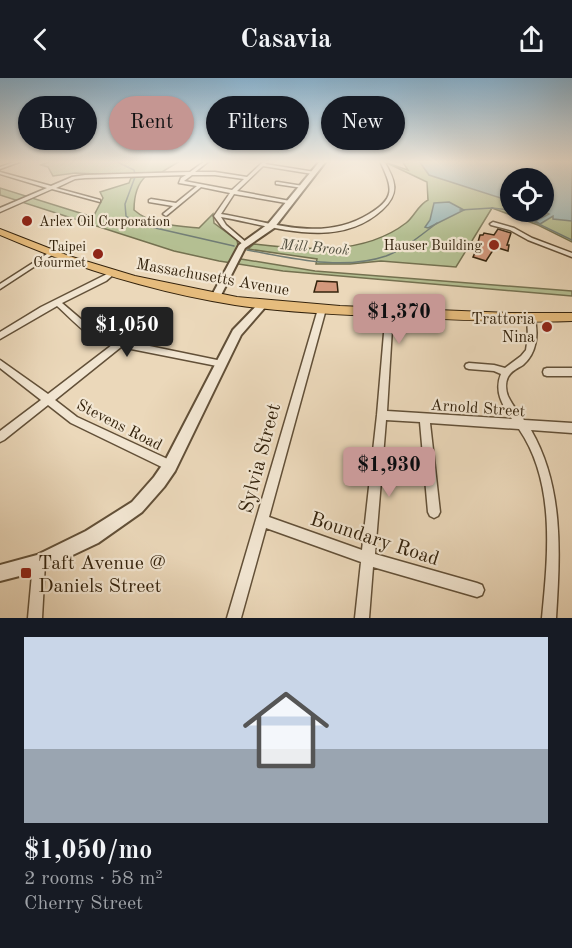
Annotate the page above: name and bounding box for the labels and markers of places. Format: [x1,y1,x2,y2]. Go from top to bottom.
marker: Arlex Oil Corporation [20,214,34,228]
place label: Arlex Oil Corporation [39,215,171,229]
marker: Hauser Building [487,238,501,252]
place label: Hauser Building [383,239,482,253]
place label: Taipei Gourmet [33,240,86,270]
marker: Taipei Gourmet [91,247,105,261]
pin: $1,370 [350,294,448,345]
pin: $1,050 [78,307,176,358]
place label: Trattoria Nina [471,312,535,346]
marker: Trattoria Nina [540,320,554,334]
pin: $1,930 [340,447,438,498]
place label: Taft Avenue @ Daniels Street [38,554,166,597]
marker: Taft Avenue @ Daniels Street [19,566,33,580]

